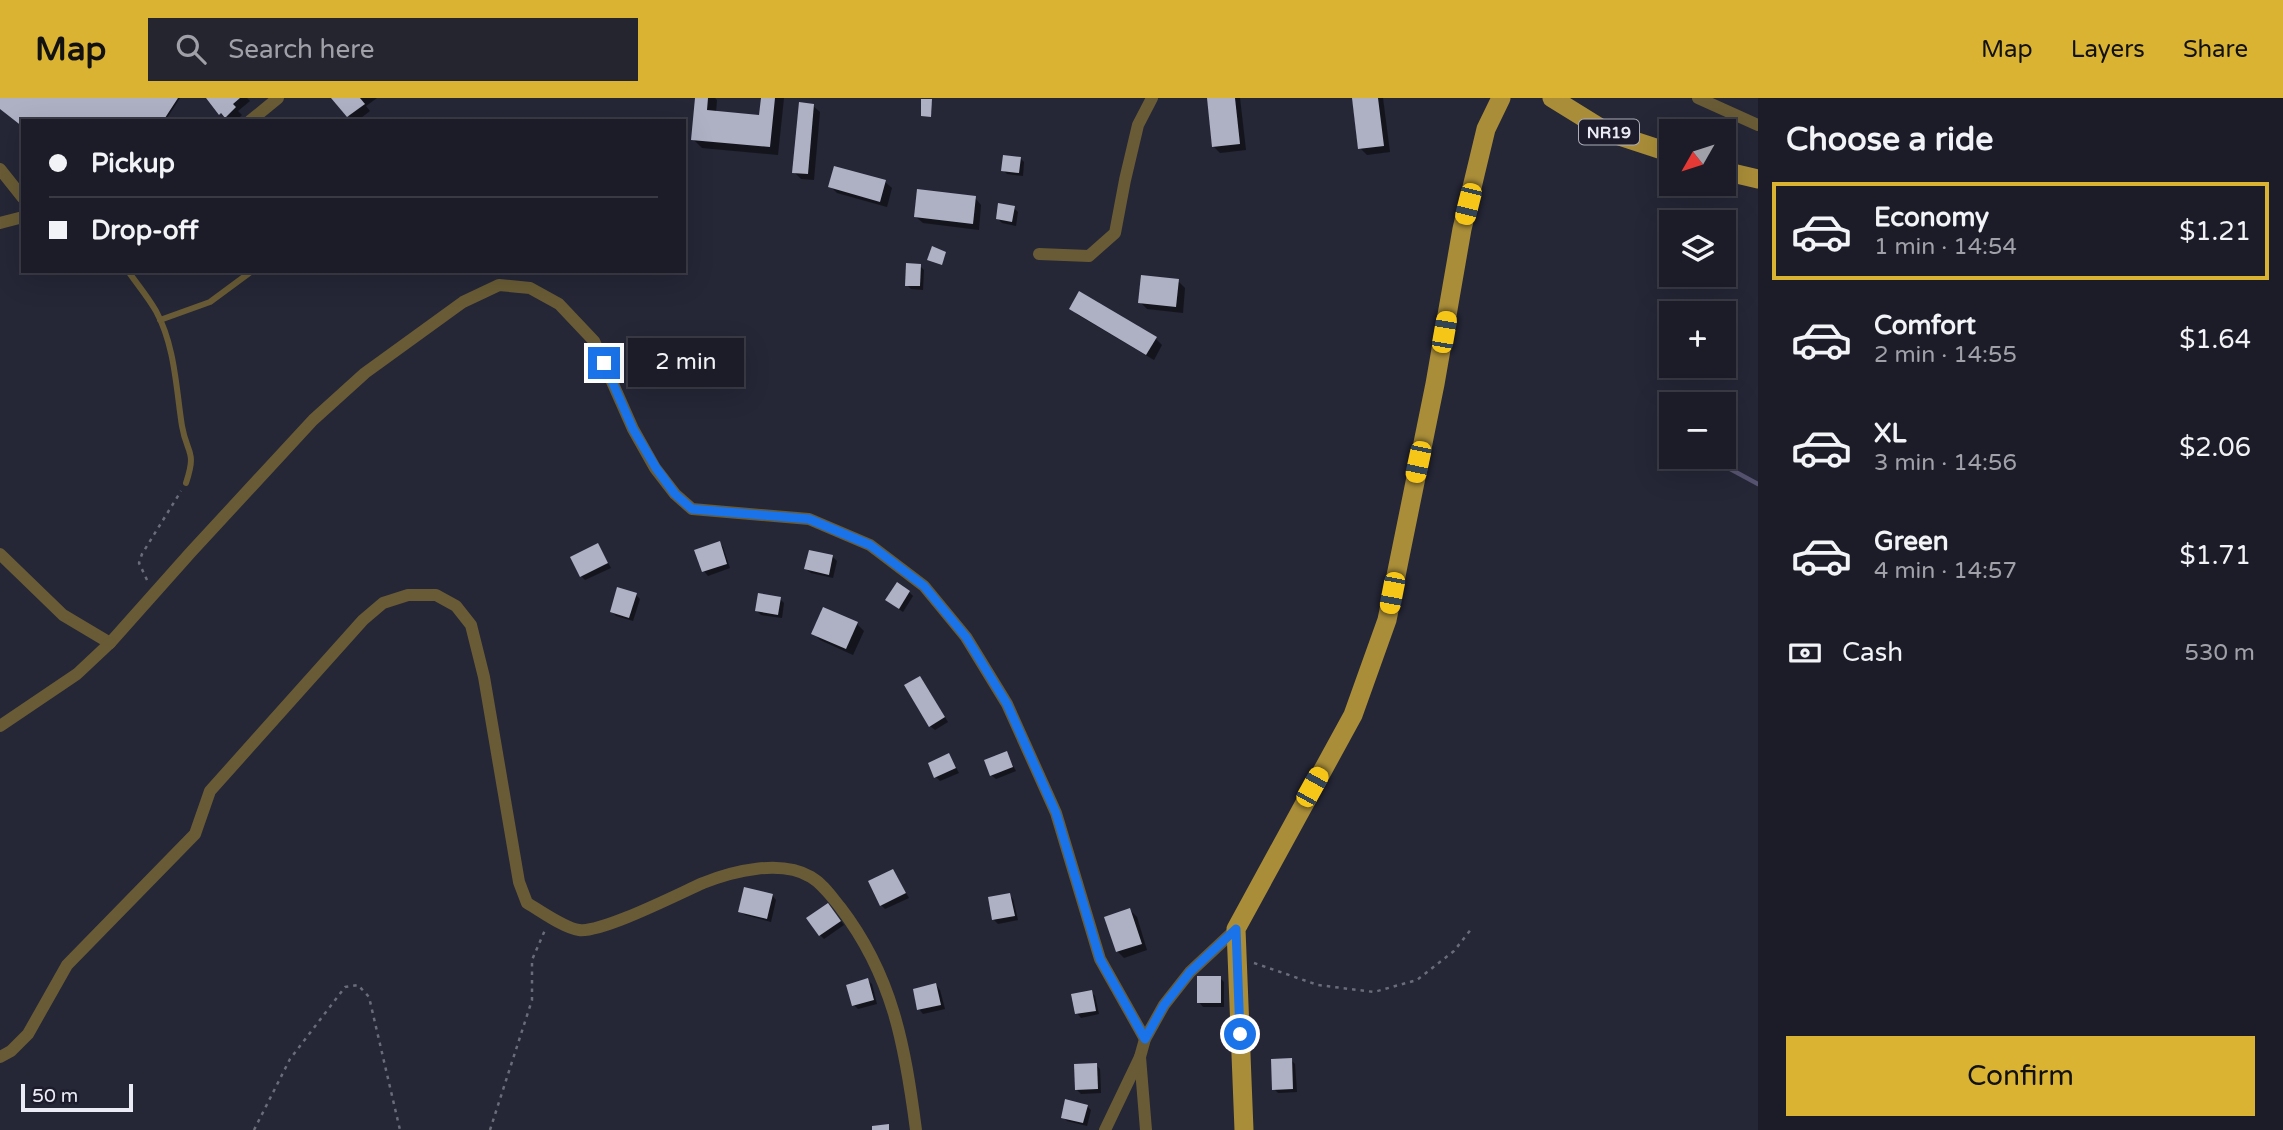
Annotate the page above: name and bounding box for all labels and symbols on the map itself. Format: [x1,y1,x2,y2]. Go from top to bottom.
north arrow [1659,119,1736,196]
road number: NR19 [1579,120,1639,144]
car [1453,181,1484,227]
car [1431,309,1458,355]
callout: 2 min [628,338,744,388]
route end [588,347,620,379]
car [1404,439,1433,485]
car [1378,570,1407,616]
car [1293,764,1332,810]
route start [1224,1018,1256,1050]
scale bar [21,1081,133,1113]

